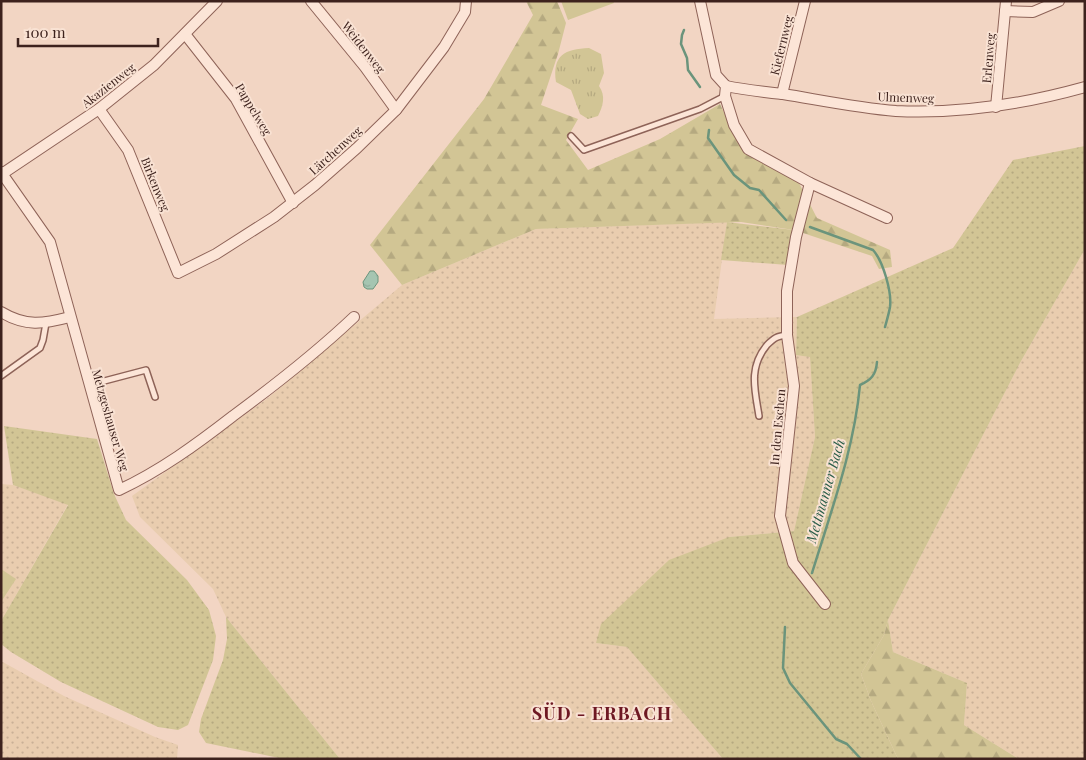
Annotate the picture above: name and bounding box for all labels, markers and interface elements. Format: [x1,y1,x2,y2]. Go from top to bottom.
street label: Kiefernweg [766,13,796,77]
scale bar [18,15,158,47]
street label: Weidenweg [338,17,390,77]
text: 100 m [25,22,66,42]
street label: Erlenweg [978,32,998,84]
street label: Akazienweg [77,59,139,112]
street label: Pappelweg [232,80,276,139]
street label: Ulmenweg [877,88,935,106]
street label: Lärchenweg [305,122,365,178]
street label: Birkenweg [138,155,174,214]
street label: Metzgeshauser Weg [89,367,133,474]
street label: In den Eschen [766,388,788,466]
water label: Mettmanner Bach [801,437,849,546]
district label: SÜD - ERBACH [532,701,672,725]

